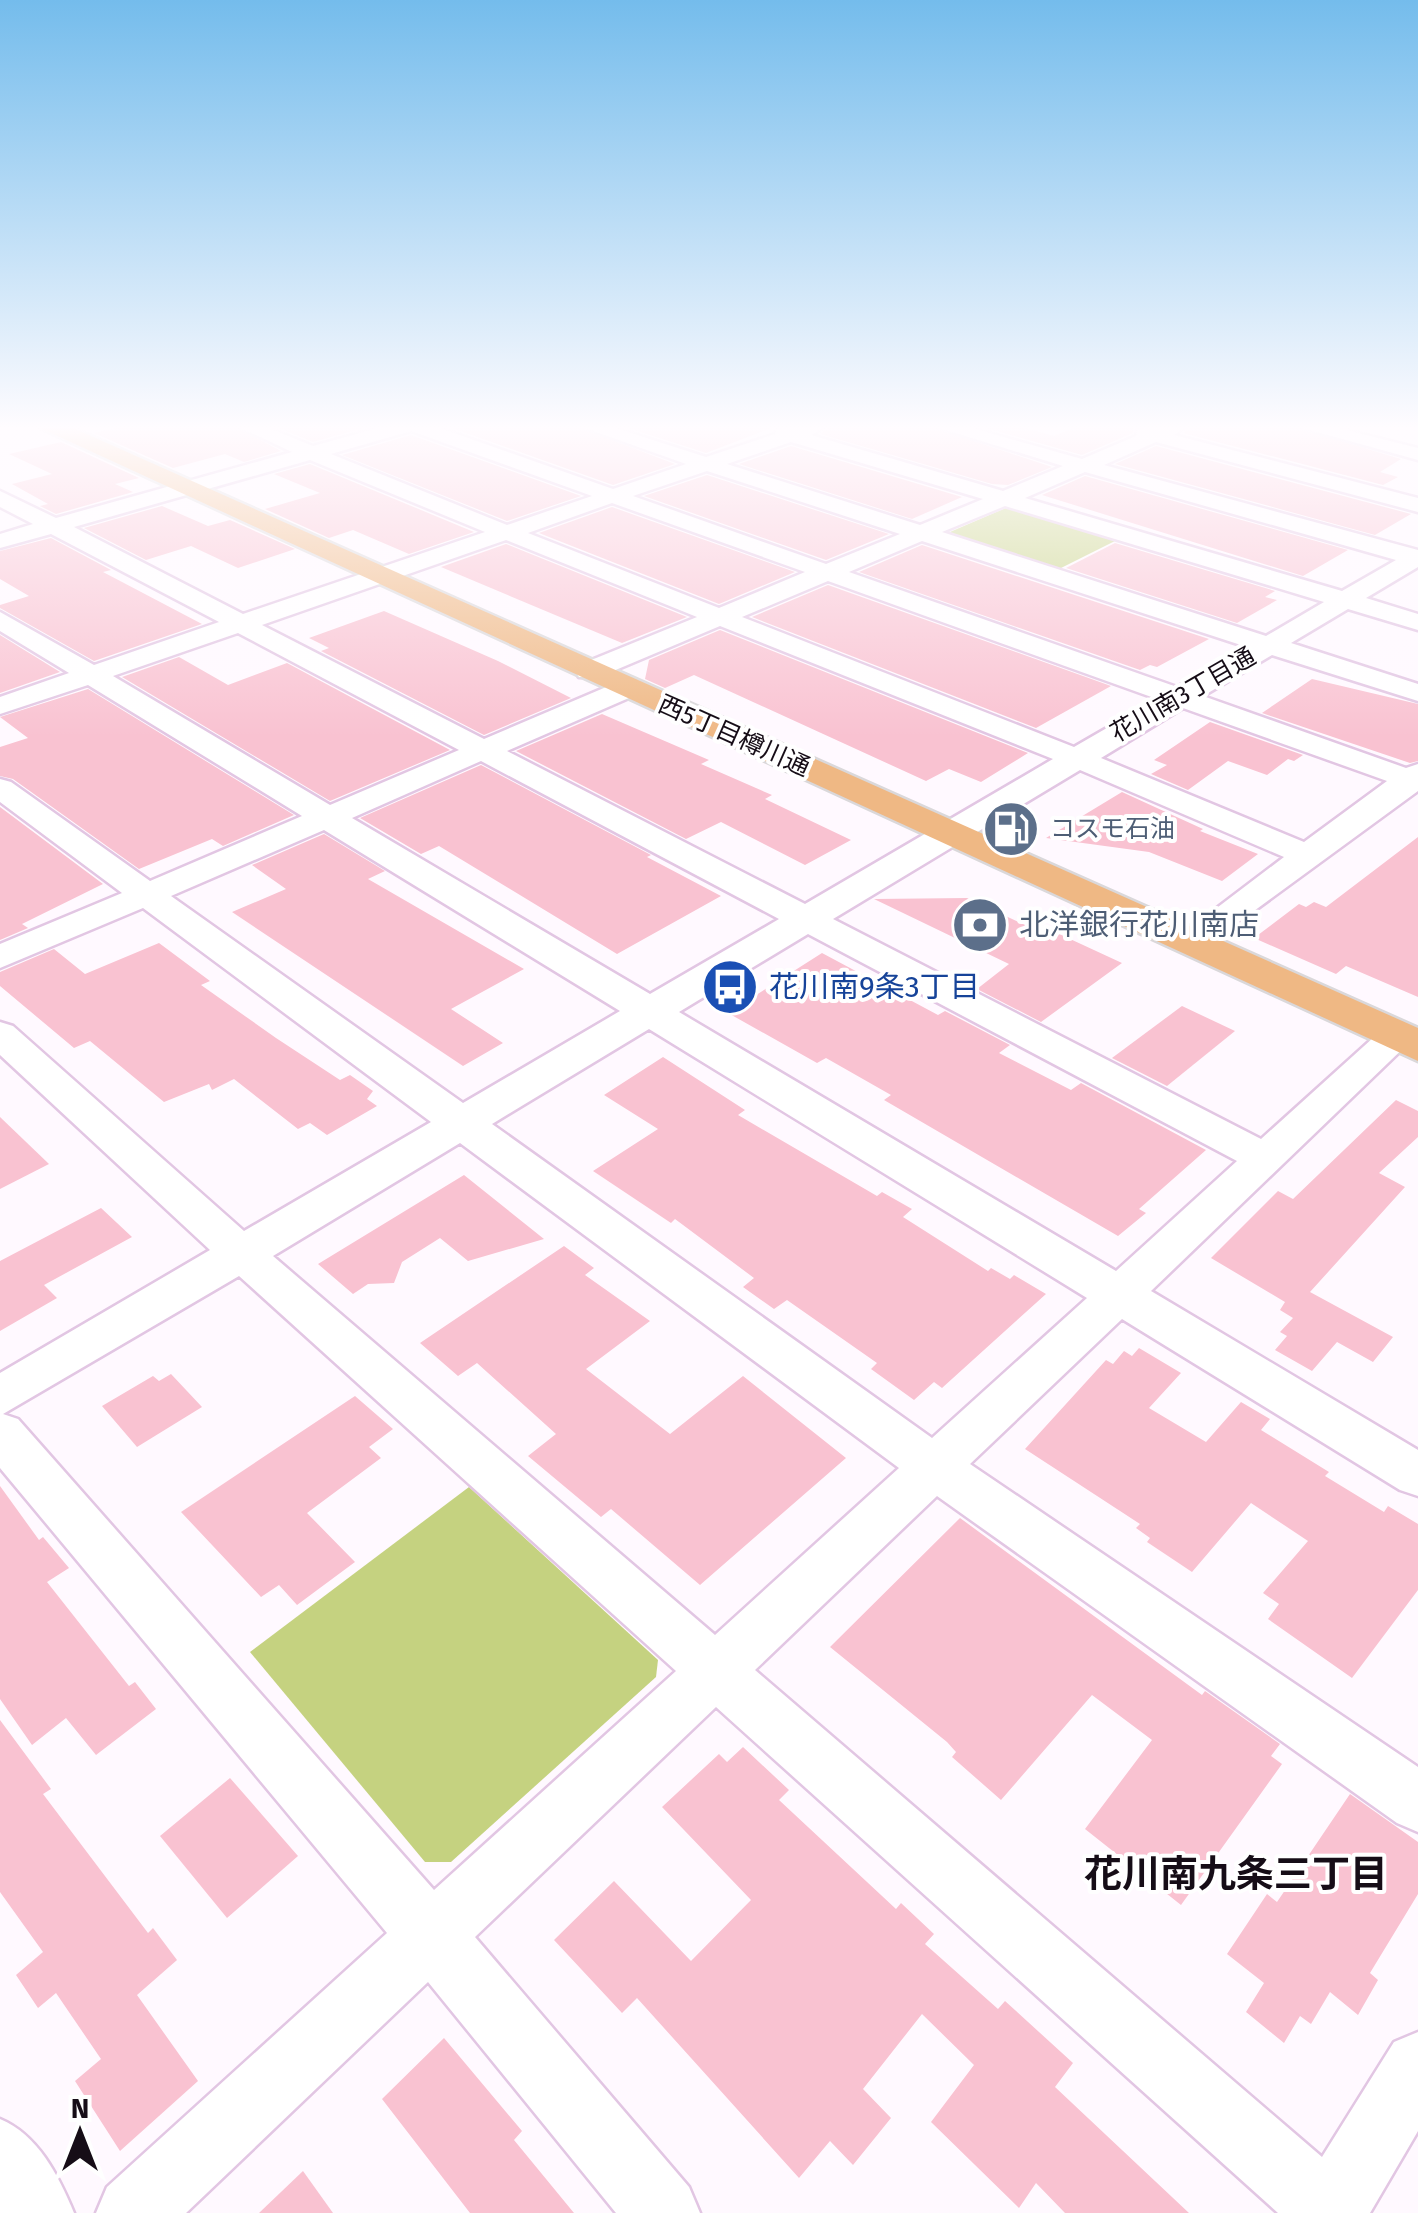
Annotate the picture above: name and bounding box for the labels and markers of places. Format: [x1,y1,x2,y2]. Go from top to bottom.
fuel station icon: コスモ石油 [981,799,1041,859]
place label: コスモ石油 [1050,814,1175,844]
bank icon: 北洋銀行花川南店 [950,895,1010,955]
place label: 北洋銀行花川南店 [1019,907,1259,943]
bus stop icon: 花川南9条3丁目 [700,957,760,1017]
place label: 花川南9条3丁目 [769,969,980,1005]

